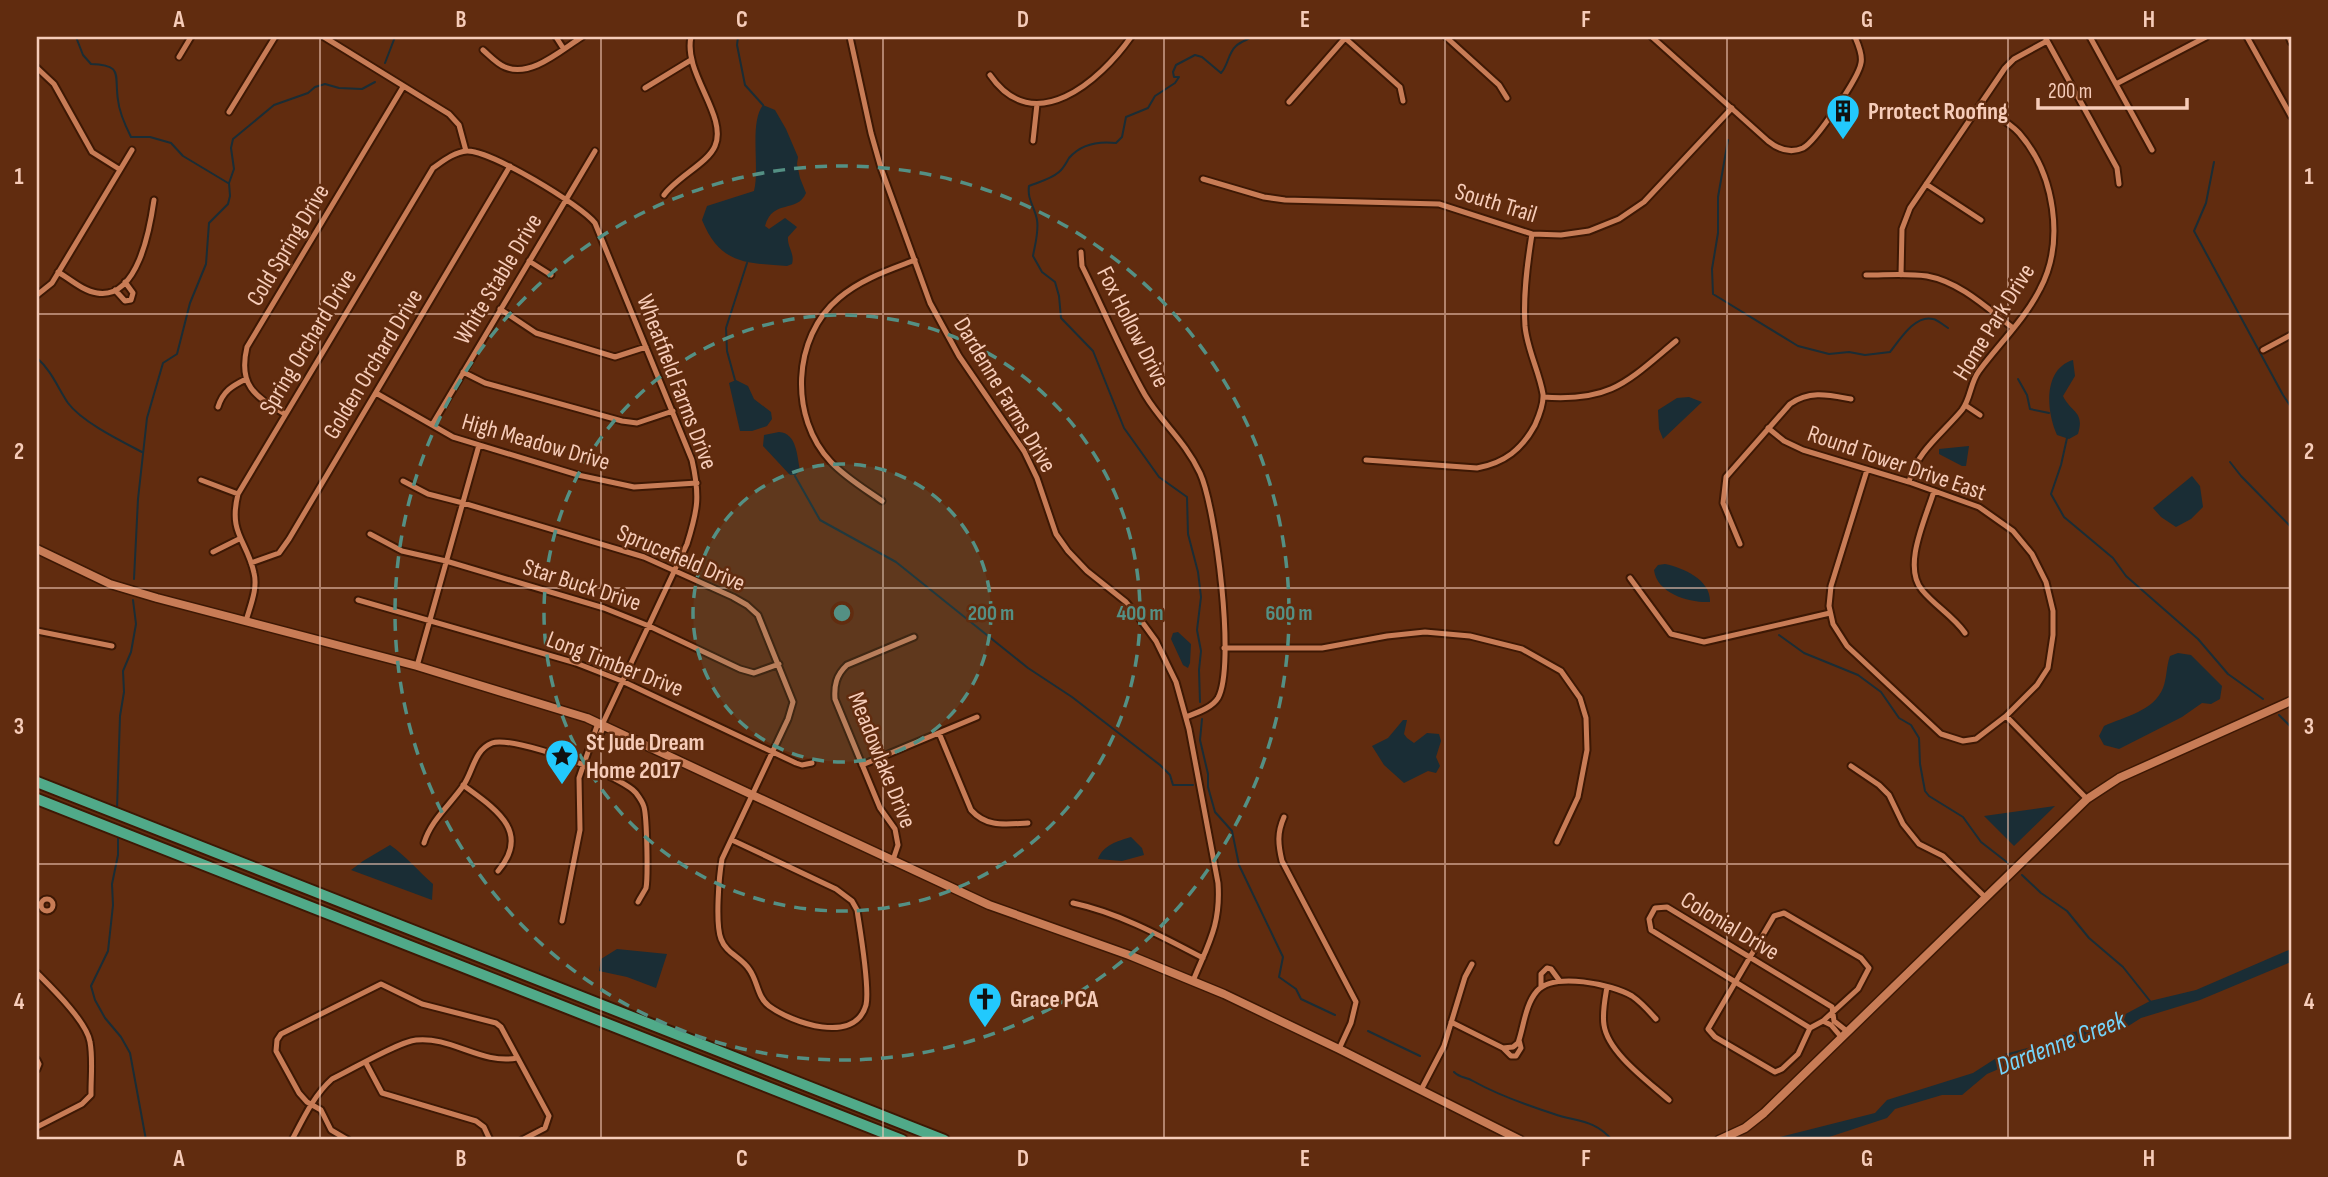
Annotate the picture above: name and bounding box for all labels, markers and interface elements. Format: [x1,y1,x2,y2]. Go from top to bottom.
text: A [173,6,186,34]
text: B [456,6,467,34]
text: C [736,6,748,34]
text: D [1017,6,1029,34]
text: E [1300,6,1310,34]
text: F [1581,6,1591,34]
text: G [1861,6,1873,34]
text: H [2143,6,2155,34]
scale bar [2038,66,2186,110]
text: 200 m [2048,79,2092,104]
building icon: Prrotect Roofing [1824,92,1862,141]
place label: Prrotect Roofing [1868,97,2008,126]
text: 1 [14,163,24,191]
text: 1 [2304,163,2314,191]
street label: South Trail [1451,177,1541,229]
street label: Cold Spring Drive [240,179,336,311]
street label: White Stable Drive [448,208,548,350]
street label: Home Park Drive [1947,258,2041,386]
street label: Fox Hollow Drive [1090,262,1176,392]
street label: Spring Orchard Drive [253,264,363,420]
street label: Golden Orchard Drive [317,284,429,444]
street label: Wheatfield Farms Drive [630,290,724,474]
street label: Dardenne Farms Drive [947,312,1063,478]
street label: High Meadow Drive [459,407,613,477]
street label: Round Tower Drive East [1804,419,1990,507]
text: 2 [14,438,24,466]
text: 2 [2304,438,2314,466]
street label: Sprucefield Drive [612,518,750,598]
street label: Star Buck Drive [519,552,645,618]
centre of rings [830,601,854,625]
text: 200 m [968,601,1014,626]
text: 400 m [1117,601,1163,626]
text: 600 m [1265,601,1313,626]
street label: Long Timber Drive [543,625,687,703]
street label: Meadowlake Drive [842,688,922,832]
text: 3 [14,713,24,741]
text: 3 [2304,713,2314,741]
place label: St Jude Dream Home 2017 [586,728,704,785]
place icon: St Jude Dream Home 2017 [543,737,581,786]
street label: Colonial Drive [1675,885,1785,967]
church icon: Grace PCA [966,980,1004,1029]
place label: Grace PCA [1010,985,1099,1014]
text: 4 [14,988,25,1016]
text: 4 [2304,988,2315,1016]
water label: Dardenne Creek [1992,1005,2131,1083]
text: A [173,1145,186,1173]
text: B [456,1145,467,1173]
text: C [736,1145,748,1173]
text: D [1017,1145,1029,1173]
text: E [1300,1145,1310,1173]
text: F [1581,1145,1591,1173]
text: G [1861,1145,1873,1173]
text: H [2143,1145,2155,1173]

